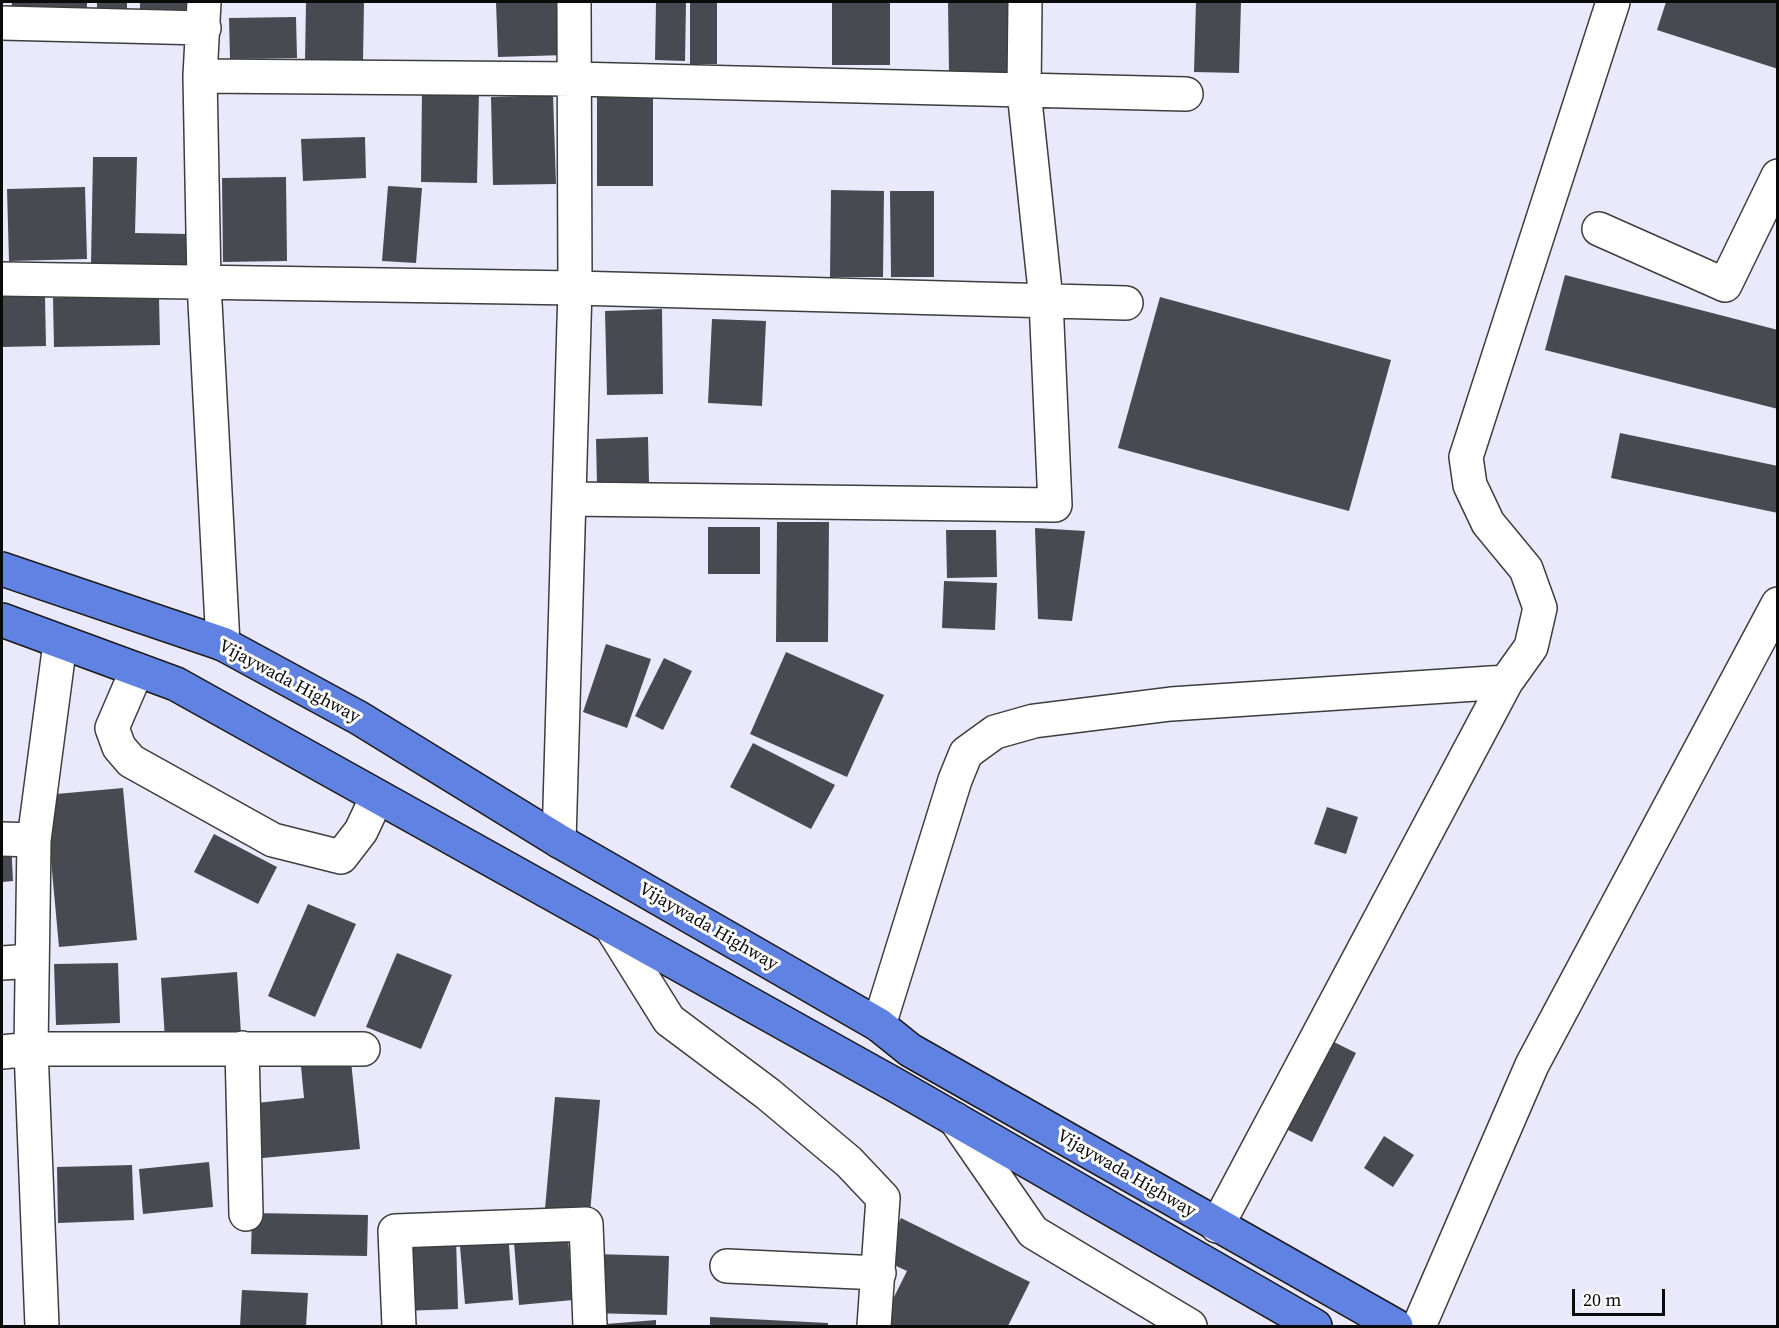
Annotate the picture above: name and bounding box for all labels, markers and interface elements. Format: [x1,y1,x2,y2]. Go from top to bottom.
street label: Vijaywada Highway [215,636,363,728]
street label: Vijaywada Highway [635,878,781,976]
street label: Vijaywada Highway [1053,1125,1199,1223]
scale bar [1575,1277,1668,1315]
text: 20 m [1583,1287,1621,1312]

